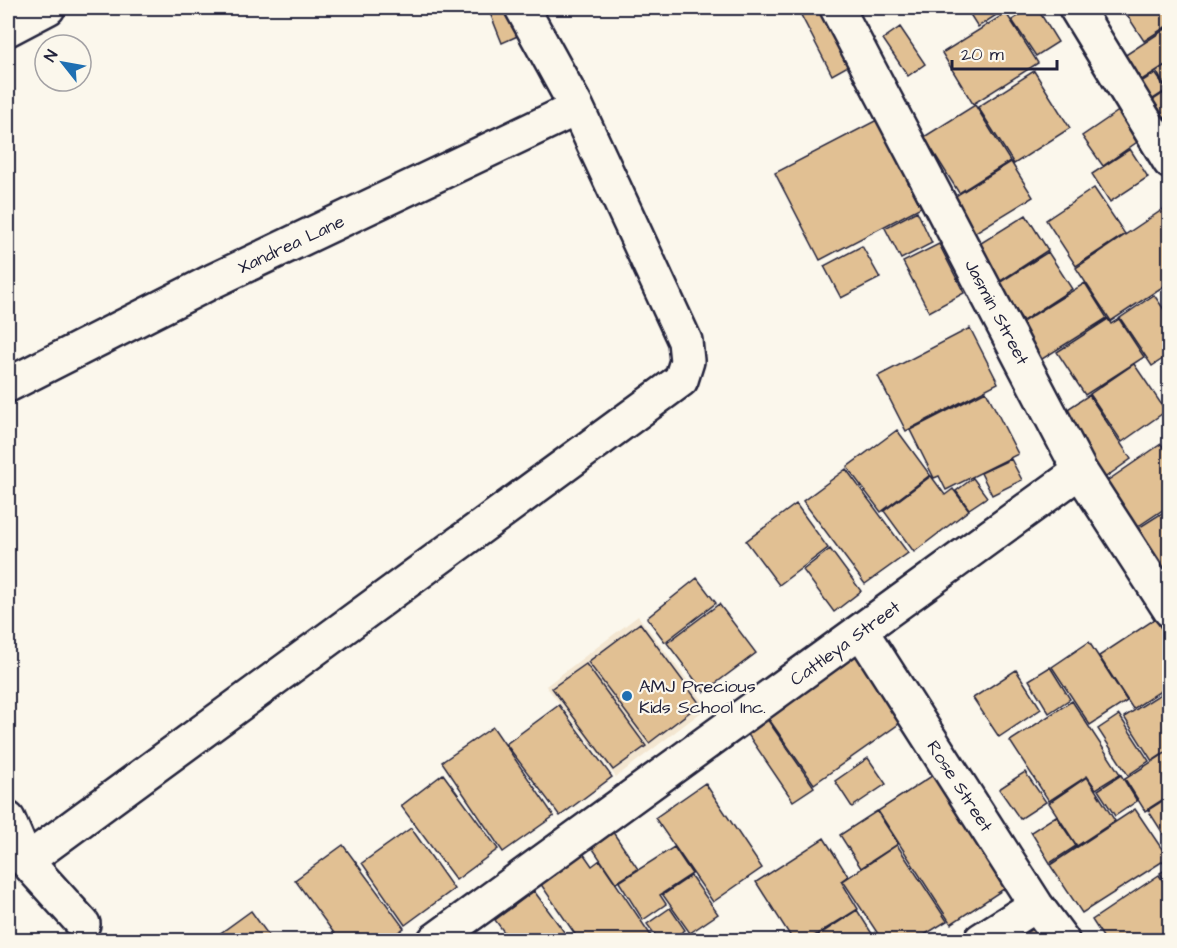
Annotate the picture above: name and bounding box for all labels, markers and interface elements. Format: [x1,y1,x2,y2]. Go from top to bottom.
north arrow [33,33,93,93]
scale bar [952,33,1057,71]
text: 20 m [961,42,1004,67]
text: N [39,46,63,66]
street label: Xandrea Lane [234,209,349,280]
street label: Jasmin Street [958,255,1035,370]
street label: Cattleya Street [785,594,907,693]
place label: AMJ Precious Kids School Inc. [639,674,766,720]
marker: AMJ Precious Kids School Inc. [620,689,634,703]
street label: Rose Street [921,736,999,837]

